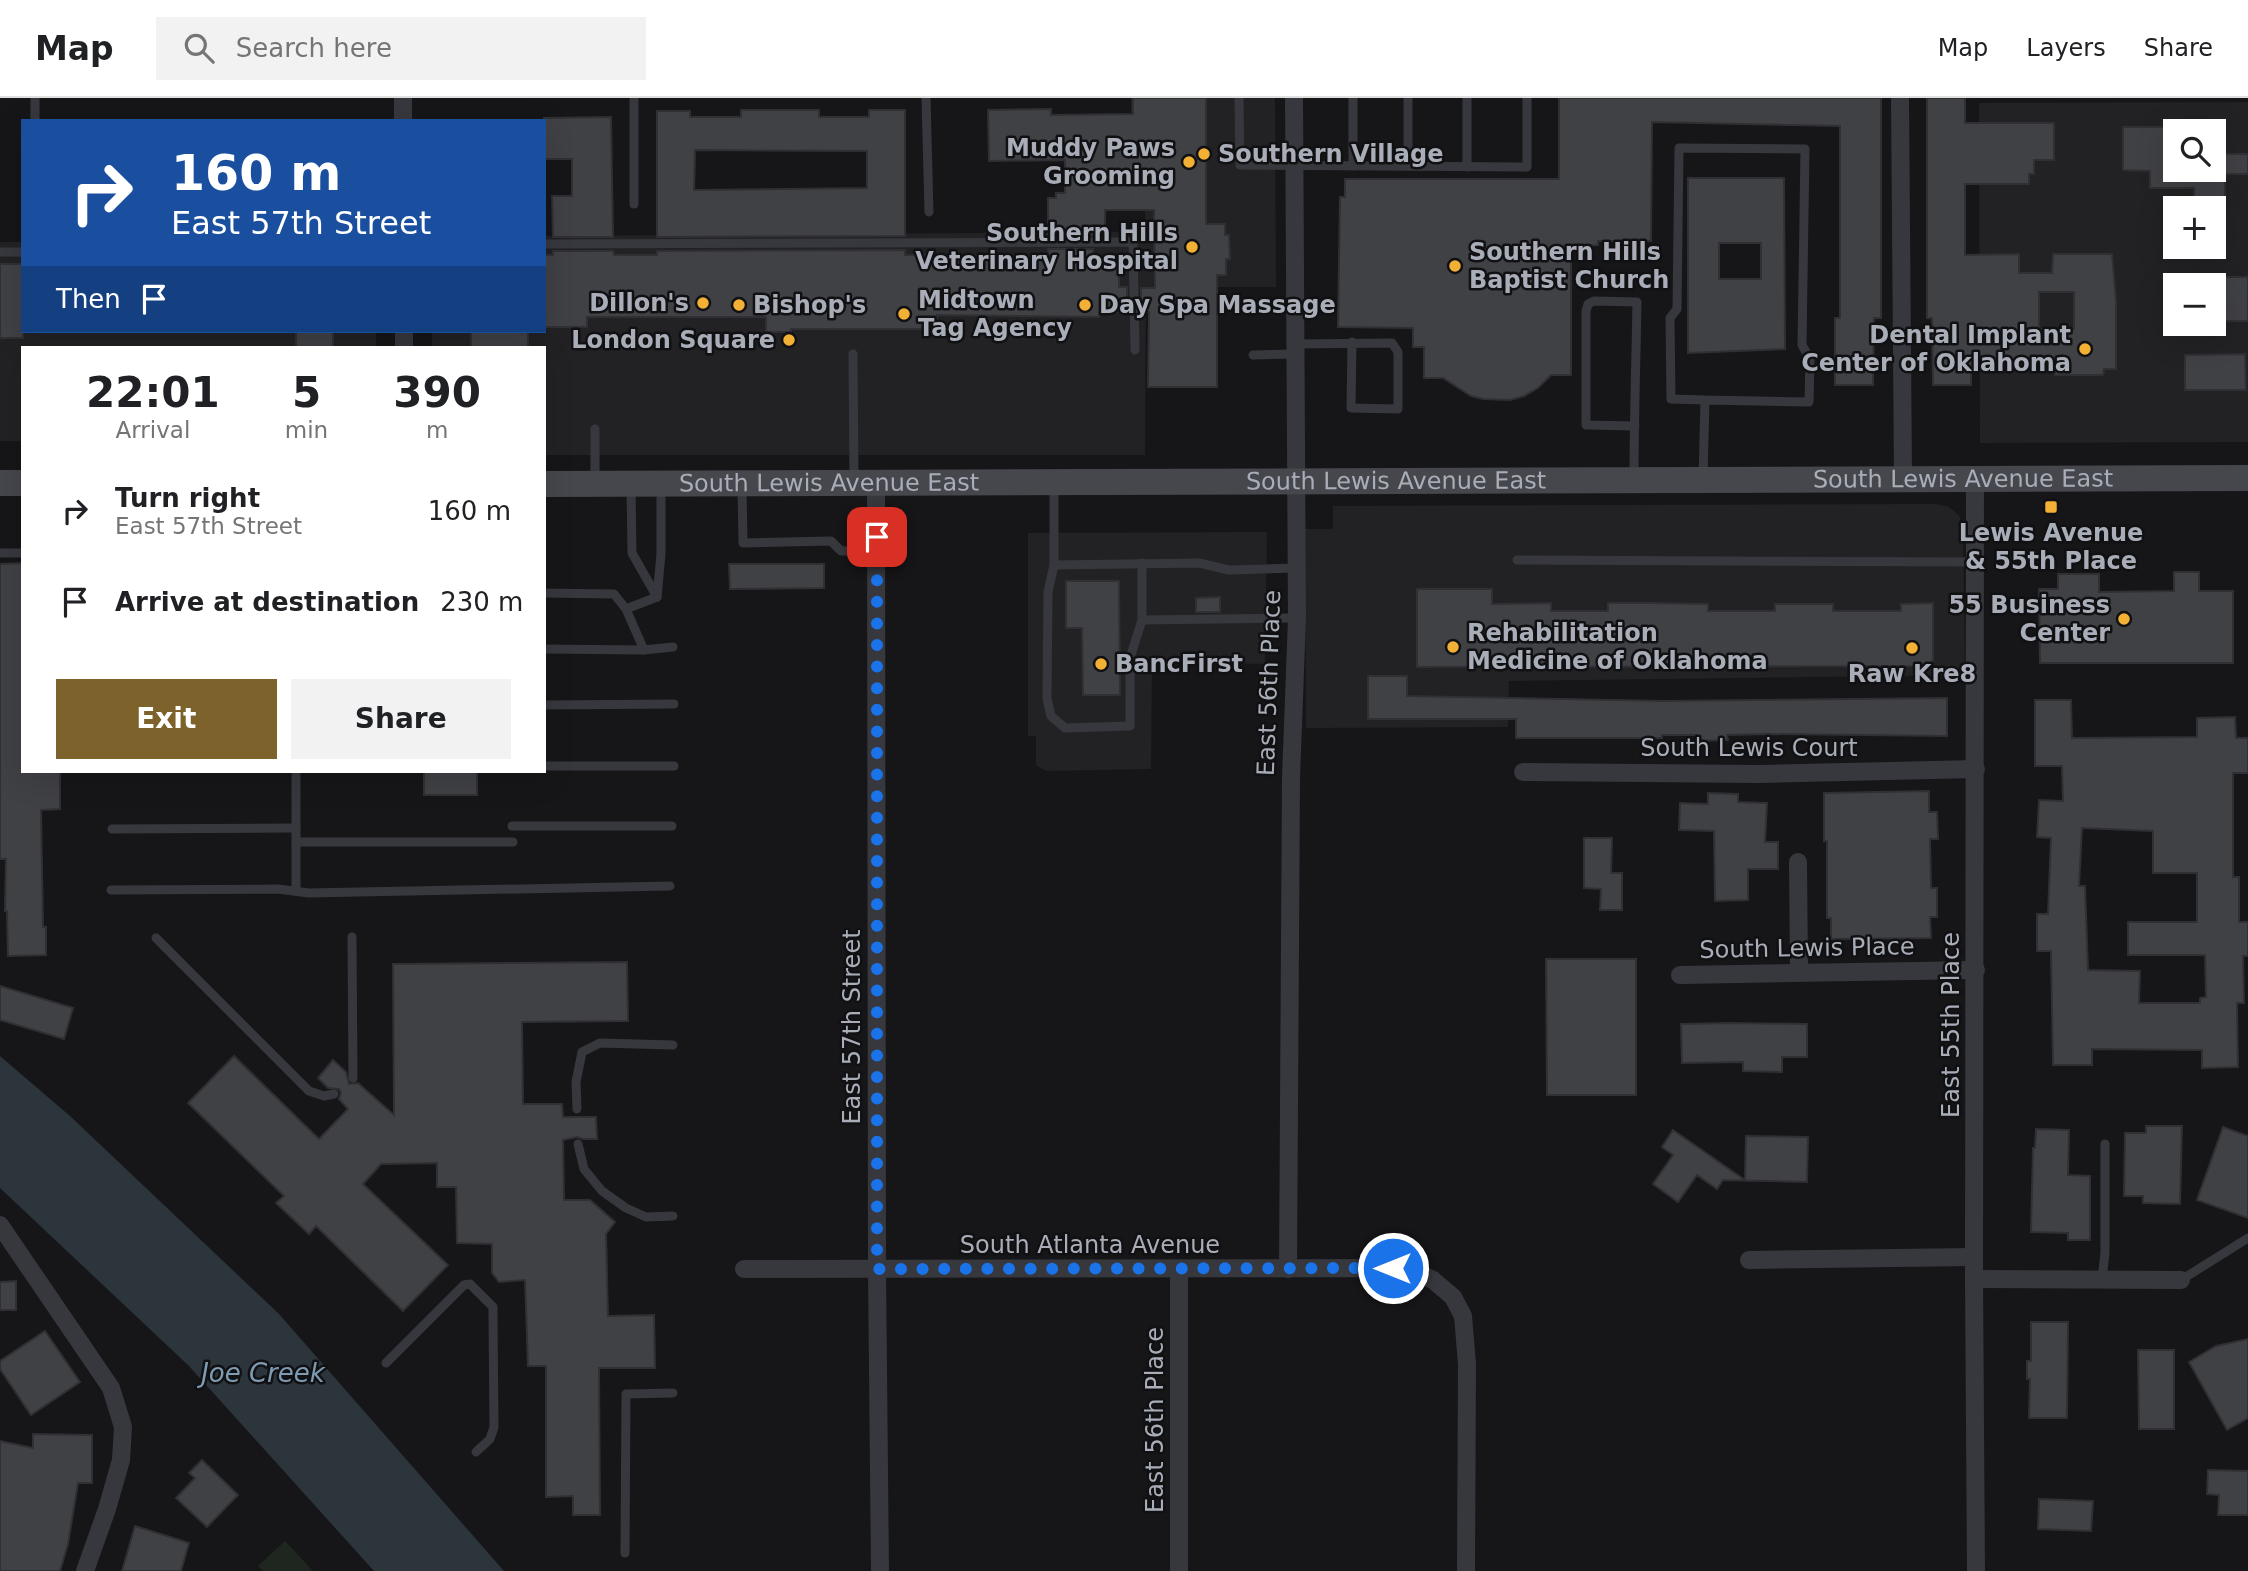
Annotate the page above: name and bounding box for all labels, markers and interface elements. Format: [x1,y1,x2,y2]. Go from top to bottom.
search box [156,17,646,80]
text: Map [35,29,114,68]
icon: search [180,29,218,67]
text: Search here [236,33,392,63]
text: Map [1938,34,1988,62]
text: Layers [2026,34,2106,62]
text: Share [2144,34,2213,62]
map controls [2163,119,2226,336]
button: search [2163,119,2226,182]
place label: Muddy Paws Grooming [1006,134,1175,190]
place label: Southern Village [1218,140,1443,168]
text: 160 m [171,145,341,202]
marker: Southern Village [1196,146,1212,162]
icon: right [56,147,147,238]
marker: Muddy Paws Grooming [1181,154,1197,170]
button: + [2163,196,2226,259]
text: East 57th Street [171,204,431,242]
place label: Southern Hills Veterinary Hospital [915,219,1178,275]
place label: Southern Hills Baptist Church [1469,238,1669,294]
marker: Southern Hills Veterinary Hospital [1184,239,1200,255]
marker: Southern Hills Baptist Church [1447,258,1463,274]
button: − [2163,273,2226,336]
icon: arrive [135,280,173,318]
text: Then [56,284,121,314]
place label: Midtown Tag Agency [918,286,1072,342]
place label: Dillon's [589,289,689,317]
place label: Bishop's [753,291,866,319]
place label: Day Spa Massage [1099,291,1336,319]
marker: Dillon's [695,295,711,311]
marker: Bishop's [731,297,747,313]
marker: Day Spa Massage [1077,297,1093,313]
marker: Midtown Tag Agency [896,306,912,322]
place label: Dental Implant Center of Oklahoma [1801,321,2071,377]
place label: London Square [571,326,775,354]
marker: London Square [781,332,797,348]
marker: Dental Implant Center of Oklahoma [2077,341,2093,357]
text: 22:01 [86,368,220,417]
text: 5 [292,368,321,417]
text: 390 [393,368,481,417]
text: Arrival [116,417,190,443]
text: min [285,417,328,443]
text: m [426,417,448,443]
street label: South Lewis Avenue East [1813,464,2113,494]
street label: South Lewis Avenue East [1246,466,1546,496]
street label: South Lewis Avenue East [679,468,979,498]
text: Turn right [115,483,260,513]
icon: right [56,492,94,530]
text: 160 m [428,496,511,526]
marker: Lewis Avenue & 55th Place [2043,499,2059,515]
pin [847,507,907,567]
text: East 57th Street [115,513,302,539]
icon: arrive [858,518,896,556]
place label: Lewis Avenue & 55th Place [1959,519,2143,575]
icon: arrive [56,583,94,621]
text: Arrive at destination [115,587,419,617]
text: 230 m [440,587,523,617]
street label: East 56th Place [1252,590,1286,776]
place label: 55 Business Center [1948,591,2110,647]
marker: 55 Business Center [2116,611,2132,627]
place label: Rehabilitation Medicine of Oklahoma [1467,619,1768,675]
marker: Rehabilitation Medicine of Oklahoma [1445,639,1461,655]
marker: Raw Kre8 [1904,640,1920,656]
place label: BancFirst [1115,650,1243,678]
marker: BancFirst [1093,656,1109,672]
place label: Raw Kre8 [1848,660,1976,688]
button: Exit [56,679,277,759]
button: Share [291,679,511,759]
street label: South Lewis Court [1640,734,1858,762]
street label: East 57th Street [838,929,866,1125]
street label: South Lewis Place [1699,932,1915,964]
street label: East 55th Place [1937,932,1965,1118]
street label: South Atlanta Avenue [960,1231,1220,1259]
position arrow [1356,1231,1430,1305]
street label: East 56th Place [1141,1327,1169,1513]
water label: Joe Creek [196,1358,326,1388]

